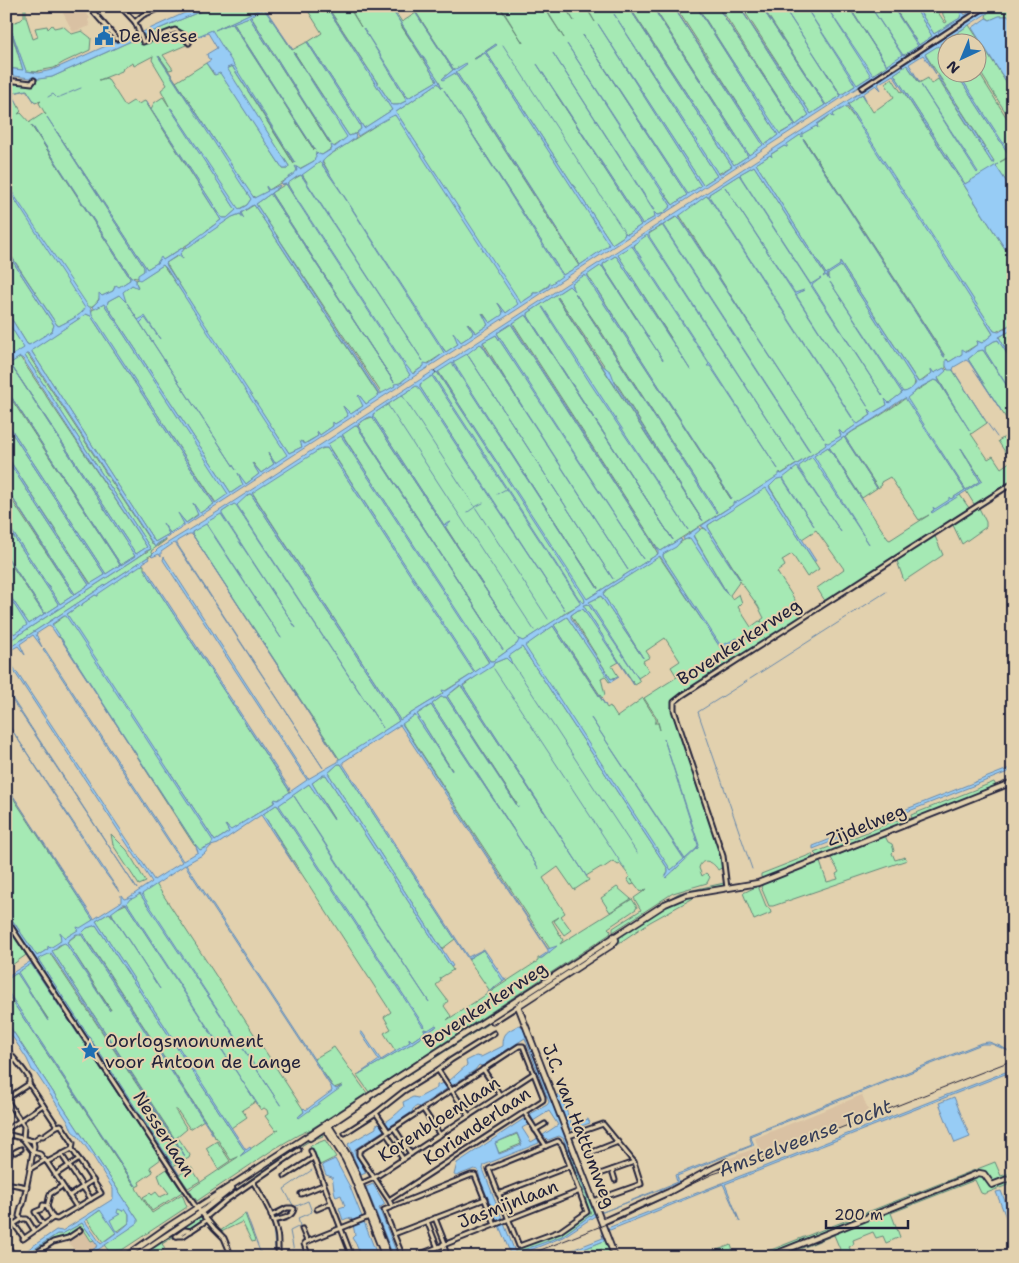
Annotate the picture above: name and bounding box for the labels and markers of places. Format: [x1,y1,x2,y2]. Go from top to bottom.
place label: De Nesse [119,24,198,48]
public building icon: De Nesse [93,25,115,47]
place label: Oorlogsmonument voor Antoon de Lange [105,1029,301,1074]
place icon: Oorlogsmonument voor Antoon de Lange [79,1040,101,1062]

